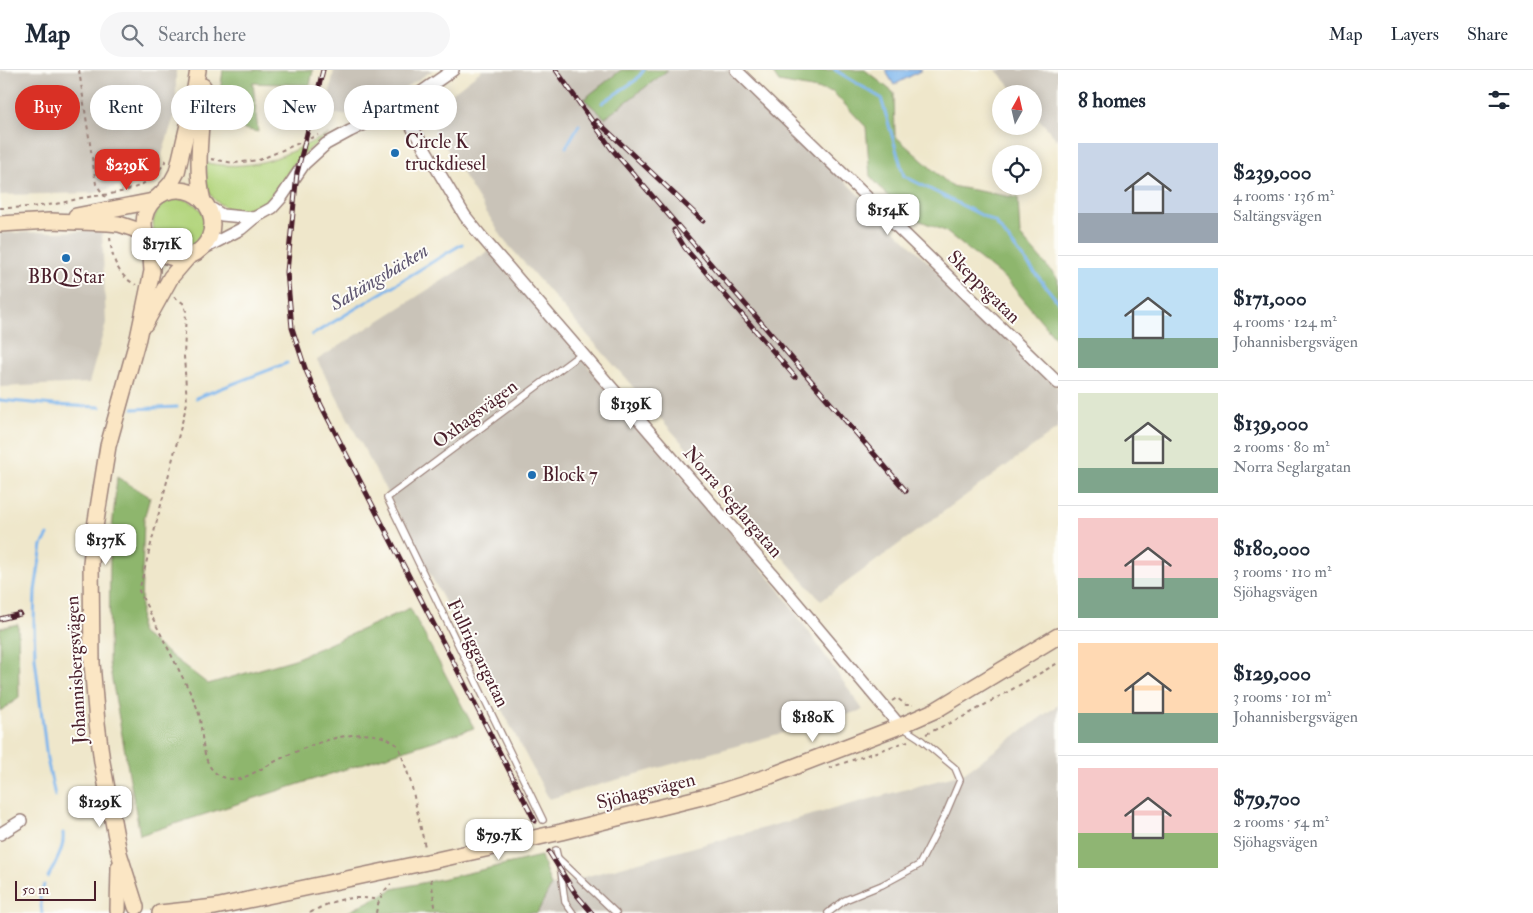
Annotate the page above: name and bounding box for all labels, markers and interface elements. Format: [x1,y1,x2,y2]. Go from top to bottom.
search box [100,12,450,57]
text: Map [25,19,70,50]
icon: search [118,21,146,49]
text: Search here [158,23,246,47]
text: Map [1329,23,1363,46]
text: Layers [1391,23,1439,46]
text: Share [1467,23,1508,46]
chip: Buy [15,85,80,130]
chip: Rent [90,85,161,130]
chip: Filters [171,85,254,130]
chip: New [264,85,334,130]
chip: Apartment [344,85,457,130]
north arrow [992,85,1042,135]
map controls [992,85,1042,195]
icon: filters [1485,86,1513,114]
text: 8 homes [1078,87,1146,114]
place label: Circle K truckdiesel [405,130,486,176]
button: locate [992,145,1042,195]
marker: Circle K truckdiesel [389,147,401,159]
pin: $239K [92,148,162,191]
text: $239K [106,155,148,175]
text: $239,000 [1233,159,1312,186]
icon: home [1118,163,1178,223]
text: 4 rooms · 136 m² [1233,186,1334,206]
pin: $154K [853,194,923,236]
text: $154K [867,200,909,220]
text: Saltängsvägen [1233,206,1322,226]
pin: $171K [127,228,197,270]
text: $171K [142,234,182,254]
water label: Saltängsbäcken [324,238,433,317]
street label: Skeppsgatan [942,245,1026,330]
marker: BBQ Star [60,252,72,264]
place label: BBQ Star [28,265,104,289]
text: $171,000 [1233,285,1307,312]
icon: home [1118,288,1178,348]
text: 4 rooms · 124 m² [1233,312,1337,332]
text: Johannisbergsvägen [1233,332,1358,352]
street label: Oxhagsvägen [428,374,523,454]
pin: $139K [596,388,666,430]
text: $139K [611,394,651,414]
text: $139,000 [1233,410,1309,437]
icon: home [1118,413,1178,473]
text: 2 rooms · 80 m² [1233,437,1330,457]
street label: Norra Seglargatan [678,441,788,563]
text: Norra Seglargatan [1233,457,1351,477]
place label: Block 7 [542,463,598,487]
marker: Block 7 [526,469,538,481]
pin: $137K [71,524,141,566]
text: $137K [86,530,126,550]
text: $180,000 [1233,535,1310,562]
icon: home [1118,538,1178,598]
text: 3 rooms · 110 m² [1233,562,1331,582]
text: Sjöhagsvägen [1233,582,1318,602]
street label: Johannisbergsvägen [60,595,92,746]
street label: Fullriggargatan [441,595,515,711]
text: $129,000 [1233,660,1311,687]
icon: home [1118,663,1178,723]
text: 3 rooms · 101 m² [1233,687,1331,707]
pin: $180K [778,700,848,743]
text: $180K [792,707,834,727]
text: Johannisbergsvägen [1233,707,1358,727]
street label: Sjöhagsvägen [594,767,698,815]
text: $79,700 [1233,785,1301,812]
pin: $129K [65,786,135,828]
icon: home [1118,788,1178,848]
text: $129K [79,792,121,812]
text: 2 rooms · 54 m² [1233,812,1329,832]
pin: $79.7K [458,818,540,861]
text: $79.7K [476,825,522,845]
text: Sjöhagsvägen [1233,832,1318,852]
scale bar [15,878,96,901]
text: 50 m [22,881,49,898]

